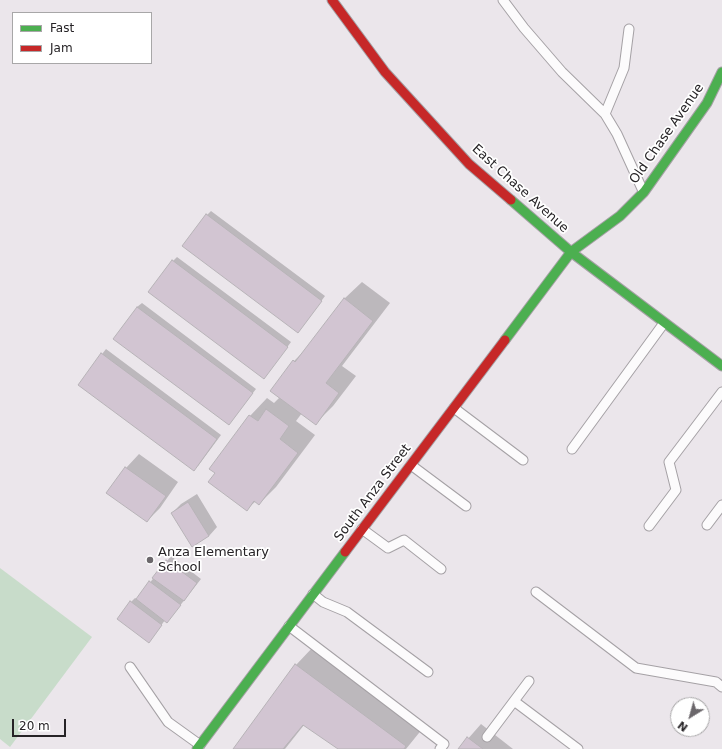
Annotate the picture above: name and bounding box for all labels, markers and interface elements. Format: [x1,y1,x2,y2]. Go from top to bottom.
legend [12,12,152,64]
text: Fast [50,21,74,35]
text: Jam [50,41,73,55]
street label: Old Chase Avenue [627,81,707,187]
street label: East Chase Avenue [468,141,572,237]
street label: South Anza Street [331,441,415,545]
place label: Anza Elementary School [158,545,269,576]
marker: Anza Elementary School [145,555,155,565]
north arrow [670,697,710,737]
scale bar [14,711,68,737]
text: N [675,718,691,734]
text: 20 m [19,719,50,733]

